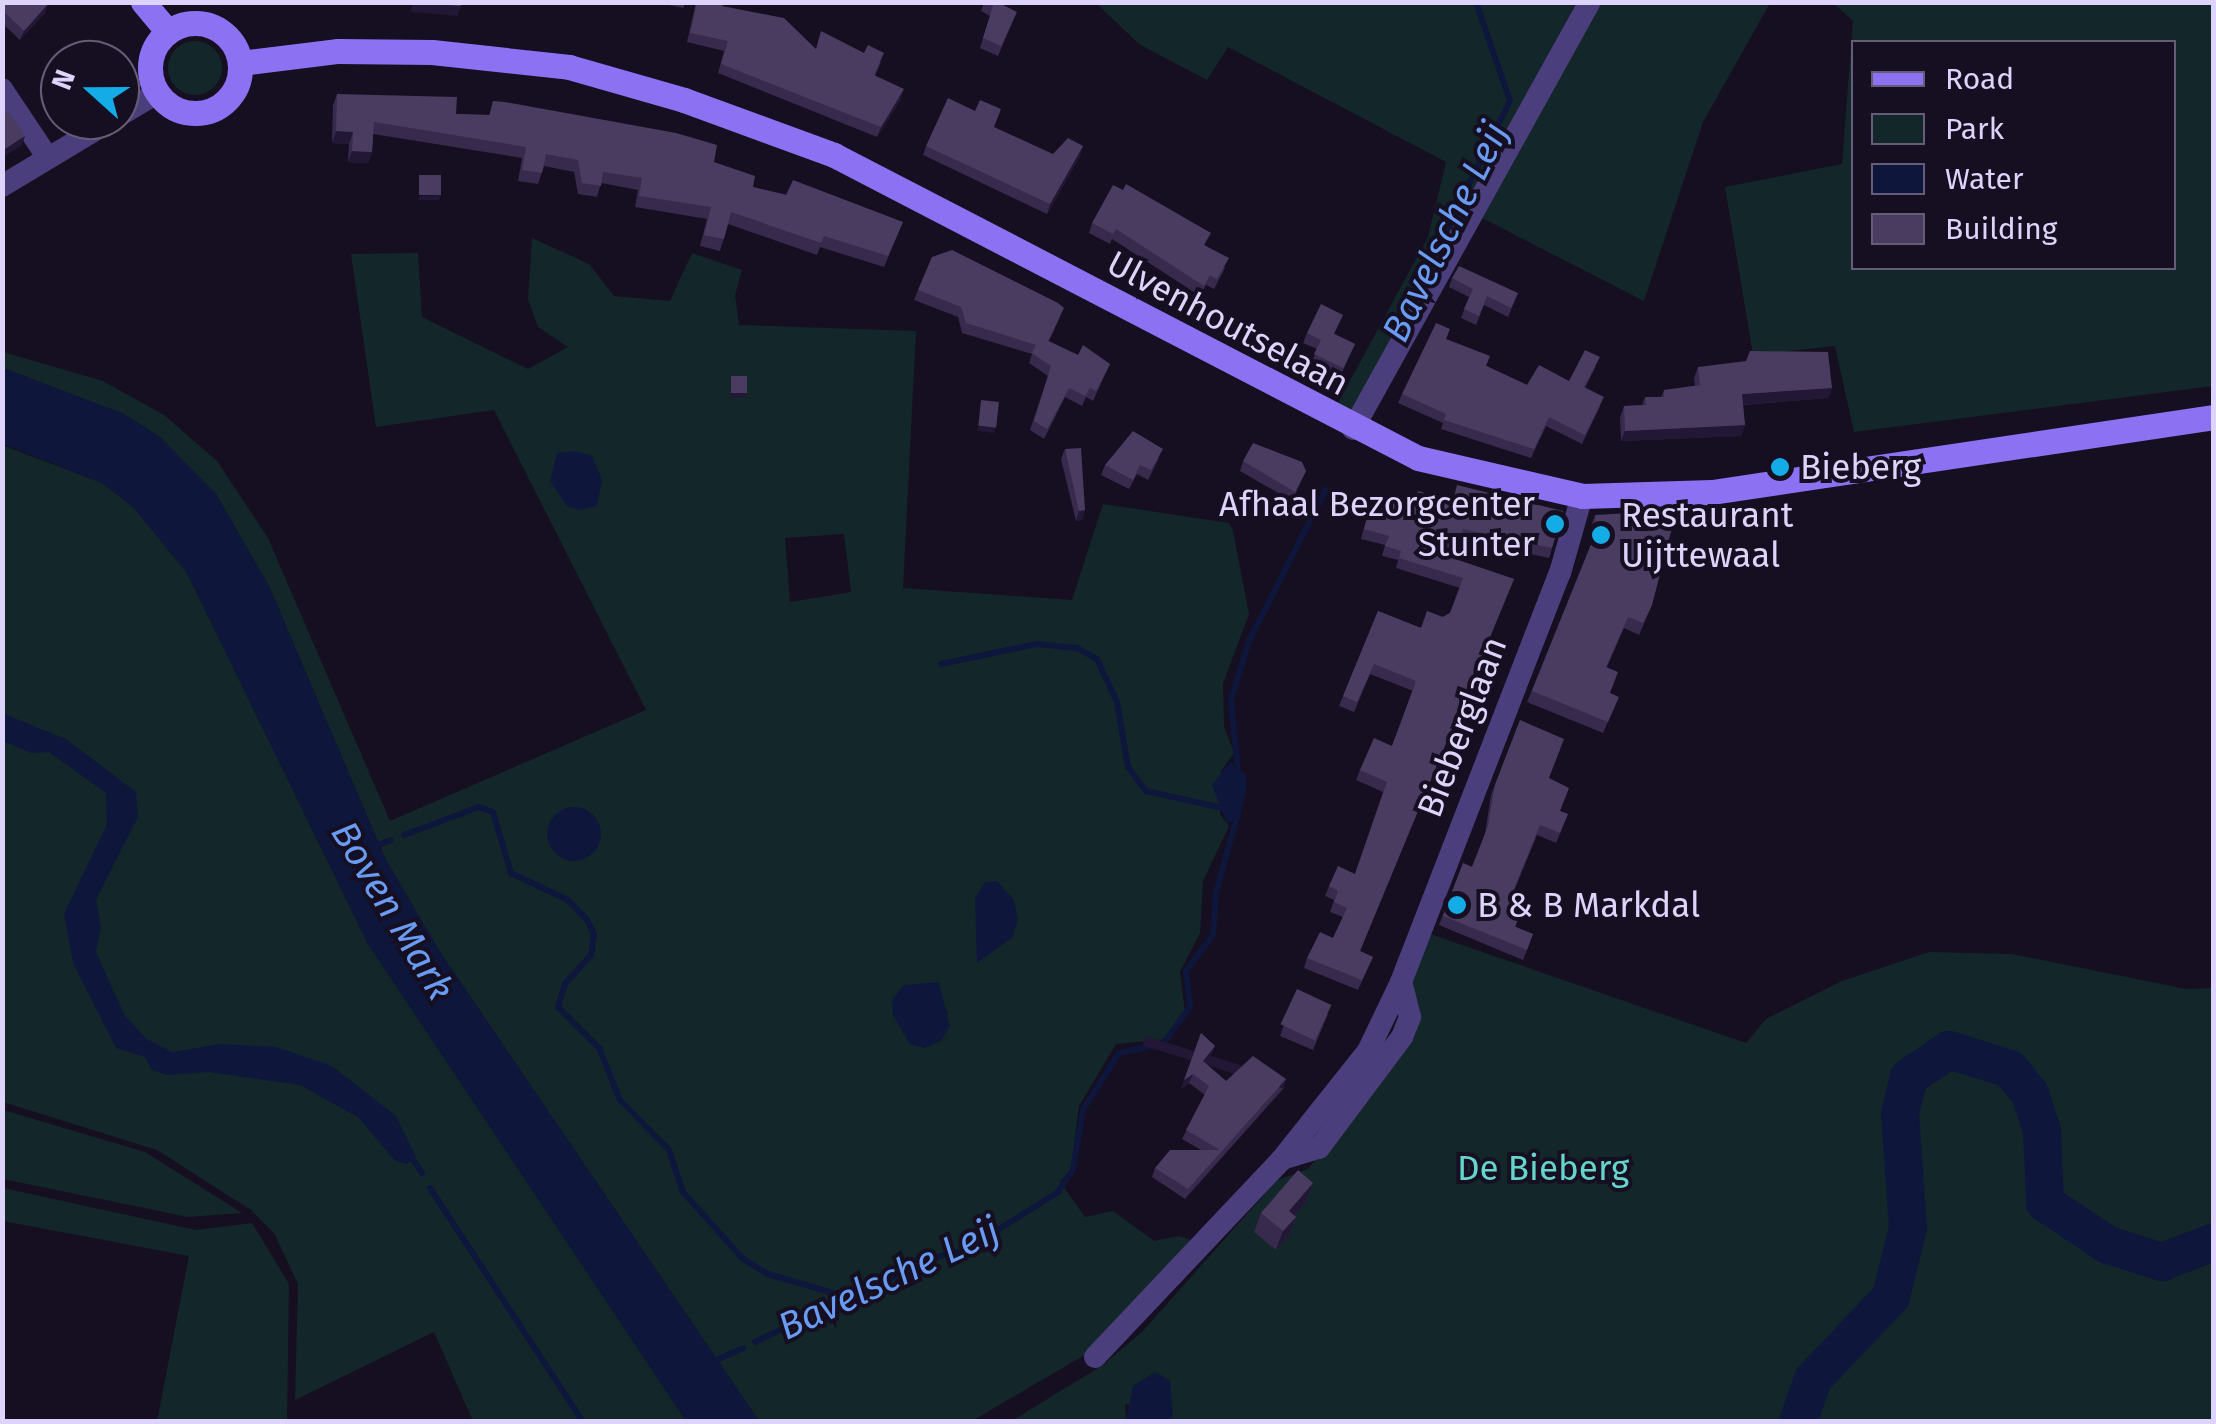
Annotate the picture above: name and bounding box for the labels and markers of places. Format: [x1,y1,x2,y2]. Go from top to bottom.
place label: Bieberg [1800,446,1921,488]
marker: Bieberg [1769,456,1791,478]
place label: Afhaal Bezorgcenter Stunter [1219,483,1535,565]
place label: Restaurant Uijttewaal [1621,494,1793,576]
marker: Afhaal Bezorgcenter Stunter [1544,513,1566,535]
marker: Restaurant Uijttewaal [1590,524,1612,546]
place label: B & B Markdal [1477,884,1700,926]
marker: B & B Markdal [1446,894,1468,916]

